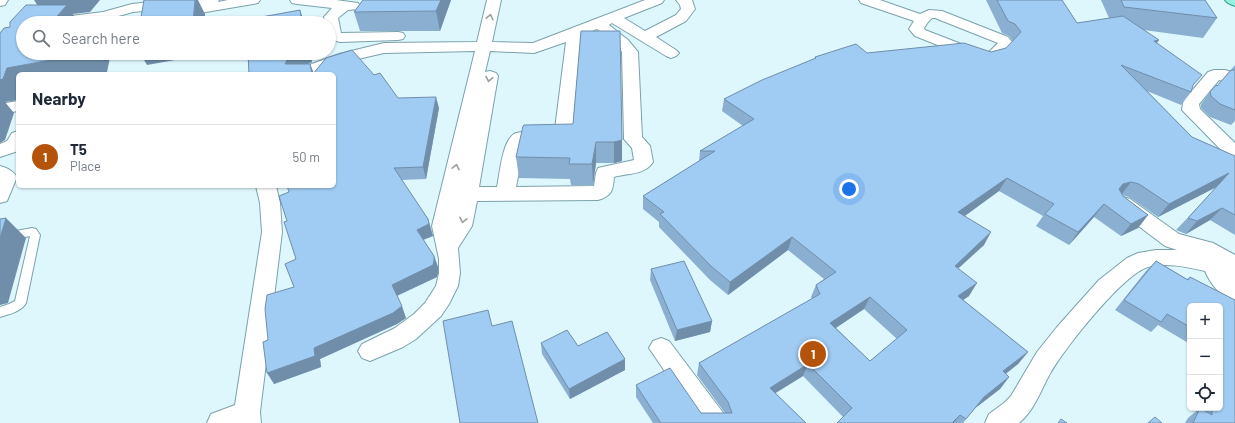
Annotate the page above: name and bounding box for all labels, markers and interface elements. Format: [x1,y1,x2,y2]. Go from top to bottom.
one-way arrow [485,14,493,20]
search box [16,16,336,60]
icon: search [30,27,52,49]
text: Search here [62,29,140,47]
one-way arrow [486,76,494,82]
text: Nearby [32,88,86,108]
text: T5 [70,140,87,158]
text: 1 [43,149,47,165]
text: 50 m [293,149,320,165]
text: Place [70,158,101,174]
one-way arrow [451,164,459,170]
your location [839,179,859,199]
one-way arrow [459,217,467,223]
map controls [1187,303,1223,411]
button: + [1187,303,1223,339]
pin: 1 [800,339,826,369]
button: − [1187,339,1223,375]
button: locate [1187,375,1223,411]

